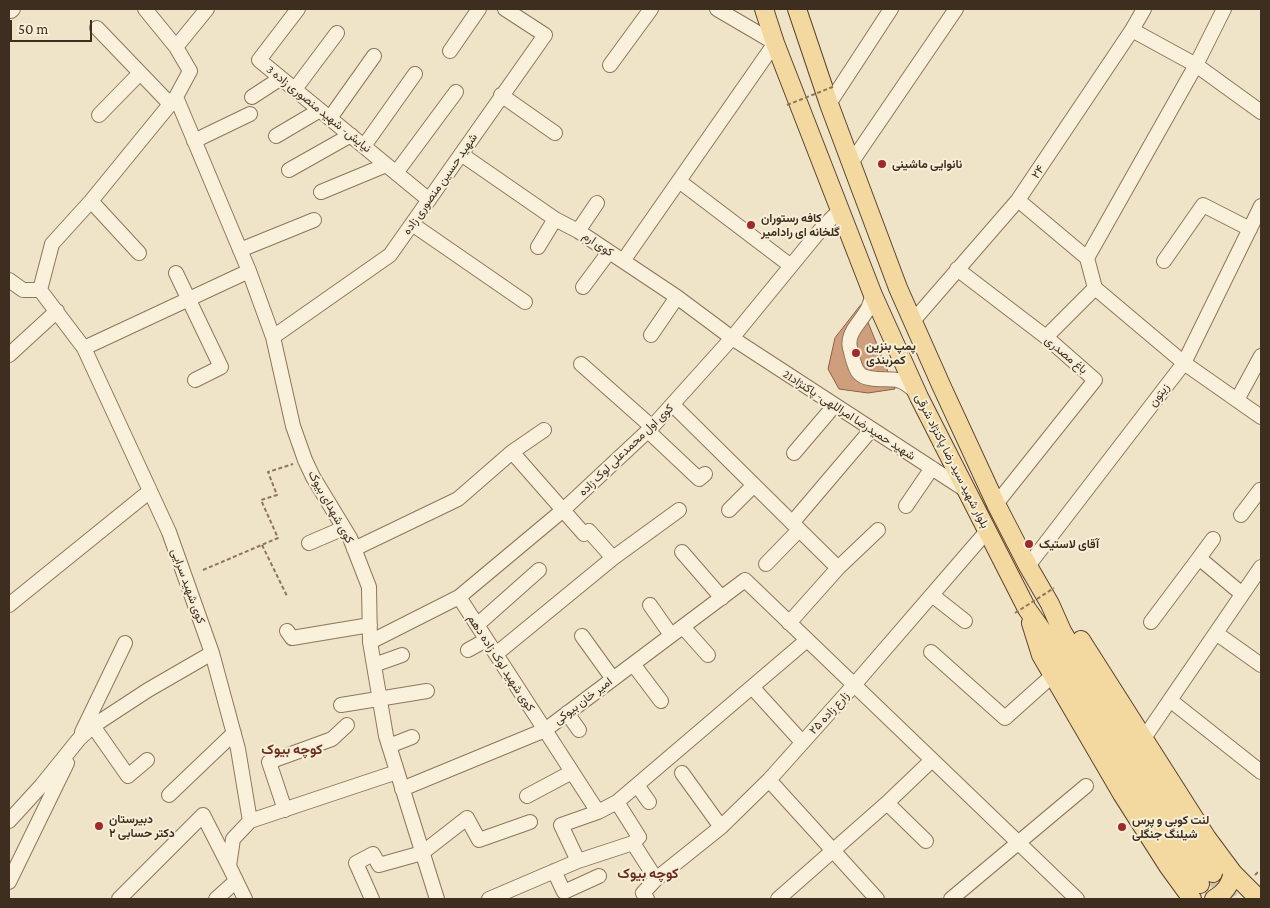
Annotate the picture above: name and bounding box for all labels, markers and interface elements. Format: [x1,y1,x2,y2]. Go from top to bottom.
scale bar [12,10,95,42]
text: 50 m [18,21,48,37]
street label: نیایش- شهید منصوری زاده 3 [264,62,374,156]
street label: شهید حسین منصوری زاده [400,130,480,238]
place label: نانوایی ماشینی [892,157,962,171]
marker: نانوایی ماشینی [876,158,888,170]
street label: ۲۴ [1028,163,1048,181]
place label: کافه رستوران گلخانه ای رادامیر [761,211,840,239]
marker: کافه رستوران گلخانه ای رادامیر [745,219,757,231]
street label: کوی ارم [580,228,616,260]
street label: باغ مصدری [1042,333,1090,377]
place label: پمپ بنزین کمربندی [866,339,916,367]
marker: پمپ بنزین کمربندی [850,347,862,359]
street label: شهید حمیدرضا امراللهی- پاکنژاد21 [780,367,918,463]
street label: زیتون [1146,380,1172,410]
street label: بلوار شهید سید رضا پاکنژاد شرقی [912,391,992,531]
street label: کوی اول محمدعلی لوک زاده [576,401,676,499]
street label: کوی شهدای بیوک [305,468,357,546]
place label: آقای لاستیک [1039,537,1099,551]
marker: آقای لاستیک [1023,538,1035,550]
street label: کوی شهید سرایی [168,546,208,626]
street label: کوی شهید لوک زاده دهم [464,612,538,714]
street label: امیر خان بیوکی [551,674,615,728]
street label: زارع زاده ۲۵ [806,689,852,737]
district label: کوچه بیوک [261,742,323,758]
place label: دبیرستان دکتر حسابی ۲ [109,812,175,840]
place label: لنت کوبی و پرس شیلنگ‌ جنگلی [1132,813,1209,841]
marker: دبیرستان دکتر حسابی ۲ [93,820,105,832]
marker: لنت کوبی و پرس شیلنگ‌ جنگلی [1116,821,1128,833]
district label: کوچه بیوک [617,866,679,882]

